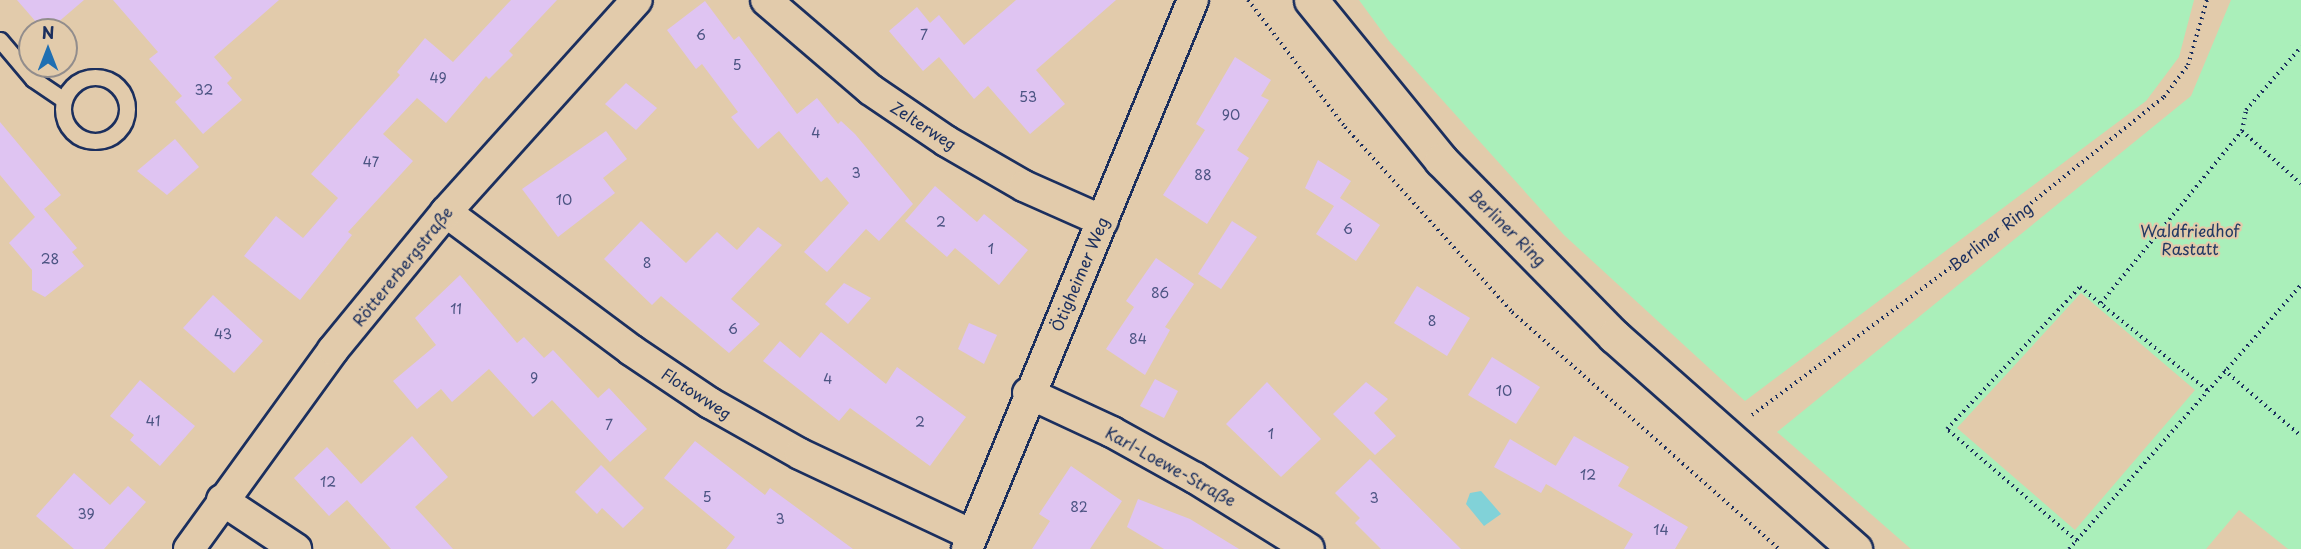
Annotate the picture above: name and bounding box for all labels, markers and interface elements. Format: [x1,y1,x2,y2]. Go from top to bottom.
north arrow [18,18,78,78]
text: N [42,20,54,44]
house number: 6 [696,27,706,43]
house number: 7 [920,27,928,43]
house number: 5 [732,57,742,73]
house number: 49 [429,70,447,86]
house number: 32 [195,82,213,98]
house number: 53 [1019,89,1037,105]
street label: Zelterweg [888,97,960,153]
house number: 90 [1222,107,1240,123]
house number: 4 [811,125,821,141]
house number: 47 [363,154,379,170]
house number: 3 [851,165,861,181]
house number: 88 [1194,167,1212,183]
street label: Berliner Ring [1465,184,1551,270]
house number: 10 [556,192,572,208]
street label: Berliner Ring [1944,197,2036,275]
street label: Röttererbergstraße [348,202,456,330]
street label: Ötigheimer Weg [1046,213,1112,335]
house number: 2 [936,214,946,230]
park label: Waldfriedhof Rastatt [2140,220,2240,258]
house number: 6 [1343,221,1353,237]
house number: 1 [988,241,994,257]
house number: 28 [41,251,59,267]
house number: 8 [643,255,651,271]
house number: 86 [1151,285,1169,301]
house number: 11 [450,301,462,317]
house number: 8 [1428,313,1436,329]
house number: 6 [728,321,738,337]
house number: 43 [214,326,232,342]
house number: 84 [1129,331,1147,347]
street label: Flotowweg [659,363,735,423]
house number: 9 [530,370,538,386]
house number: 4 [823,371,833,387]
house number: 10 [1496,383,1512,399]
house number: 41 [146,413,160,429]
house number: 2 [915,414,925,430]
house number: 7 [605,417,613,433]
street label: Karl-Loewe-Straße [1102,422,1240,510]
house number: 1 [1268,426,1274,442]
house number: 12 [1580,467,1596,483]
house number: 12 [320,474,336,490]
house number: 5 [702,489,712,505]
house number: 3 [1369,490,1379,506]
house number: 82 [1070,499,1088,515]
house number: 39 [77,506,95,522]
house number: 3 [775,511,785,527]
house number: 14 [1653,522,1669,538]

